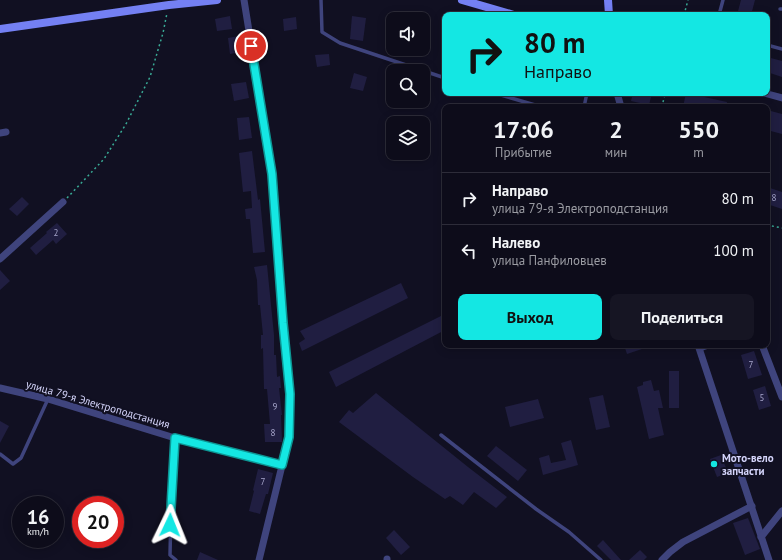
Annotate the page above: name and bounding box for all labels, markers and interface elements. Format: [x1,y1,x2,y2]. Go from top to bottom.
map controls [386,12,430,160]
button: sound [386,12,430,56]
text: 80 m [524,24,585,61]
icon: right [458,28,510,80]
pin [234,29,268,63]
icon: arrive [240,35,262,57]
text: Направо [524,60,592,83]
button: search [386,64,430,108]
text: 17:06 [493,114,554,145]
text: 2 [609,114,623,145]
text: 550 [678,114,719,145]
button: layers [386,116,430,160]
text: Прибытие [495,144,552,161]
text: мин [605,144,627,161]
text: m [693,144,704,161]
text: Направо [492,181,548,200]
icon: right [458,188,480,210]
text: 80 m [721,189,754,208]
house number: 8 [772,192,777,203]
text: улица 79-я Электроподстанция [492,200,668,217]
house number: 2 [54,227,59,238]
text: Налево [492,233,540,252]
icon: left [458,240,480,262]
text: 100 m [713,241,754,260]
text: улица Панфиловцев [492,252,607,269]
button: Выход [458,294,602,340]
button: Поделиться [610,294,754,340]
house number: 7 [749,359,754,370]
street label: улица 79-я Электроподстанция [24,377,172,431]
house number: 5 [760,392,765,403]
house number: 9 [273,401,278,412]
house number: 8 [271,427,276,438]
place label: Мото-вело запчасти [722,451,774,478]
marker: Мото-вело запчасти [709,459,719,469]
house number: 7 [261,476,266,487]
speed limit sign: 20 [72,496,124,548]
text: 16 [27,504,49,530]
position arrow [149,504,191,546]
text: km/h [27,525,49,538]

